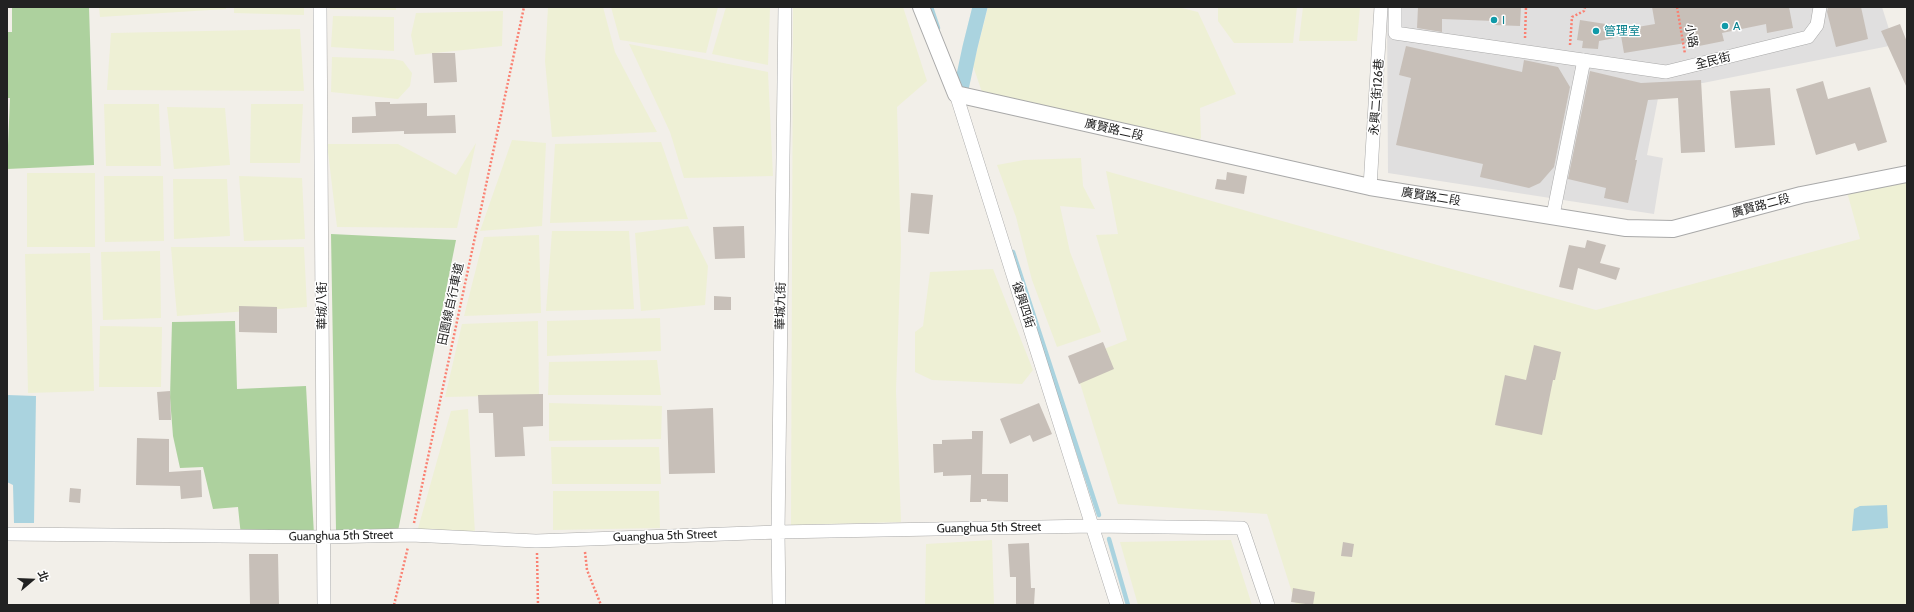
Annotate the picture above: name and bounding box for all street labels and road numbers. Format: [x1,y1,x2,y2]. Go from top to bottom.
street label: 小路 [1682,23,1700,49]
street label: 全民街 [1694,50,1732,72]
street label: 永興二街126巷 [1367,58,1387,136]
street label: 廣賢路二段 [1083,116,1145,144]
street label: 廣賢路二段 [1400,185,1462,209]
street label: 廣賢路二段 [1730,191,1792,221]
street label: 田園線自行車道 [435,261,467,347]
street label: 復興四街 [1009,280,1037,330]
street label: 華城八街 [315,282,329,330]
street label: 華城九街 [773,282,789,330]
street label: Guanghua 5th Street [937,520,1041,536]
street label: Guanghua 5th Street [613,527,717,545]
street label: Guanghua 5th Street [289,528,393,544]

